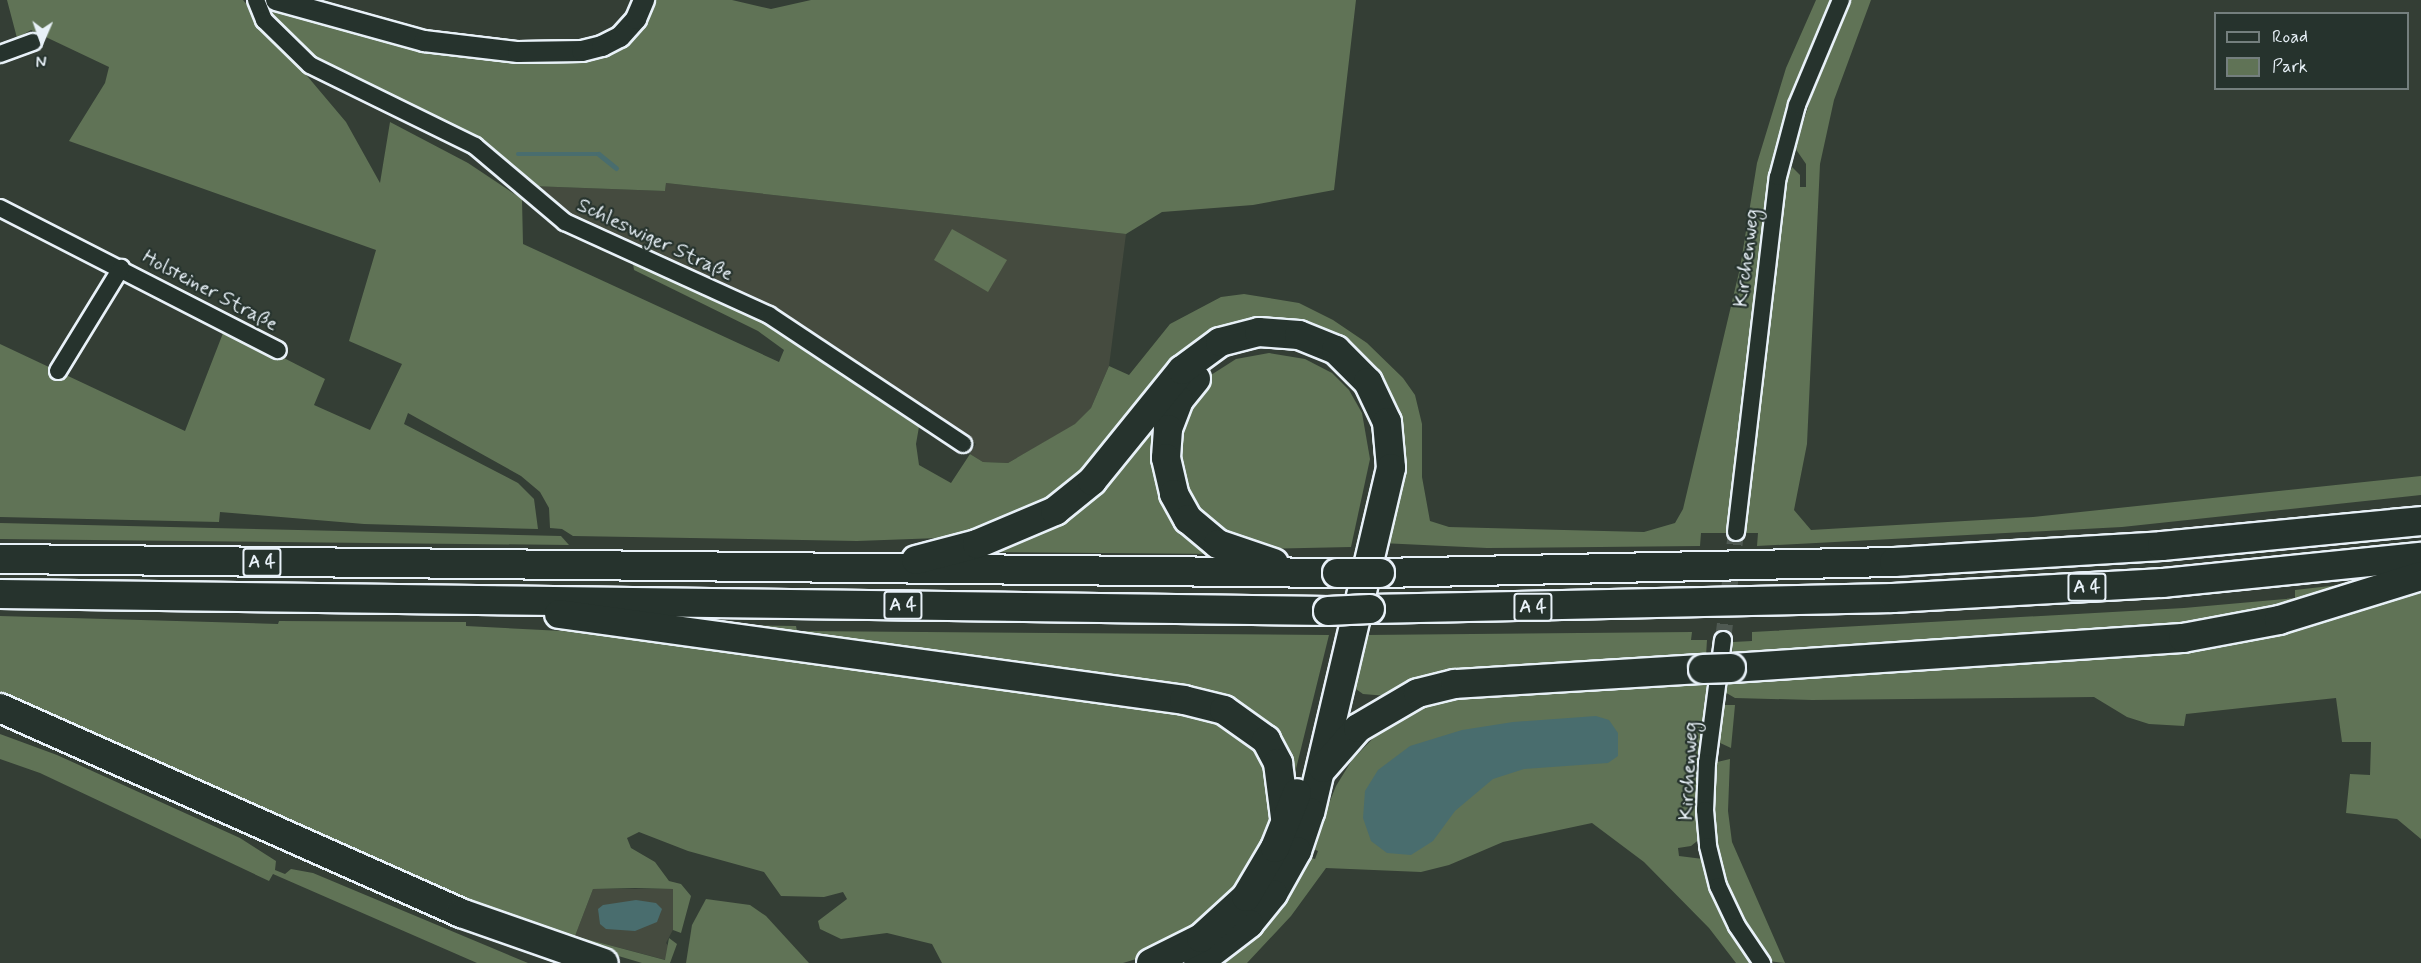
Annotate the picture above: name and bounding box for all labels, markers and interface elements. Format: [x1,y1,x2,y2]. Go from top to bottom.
north arrow [12,12,72,72]
legend [2214,12,2409,90]
text: Road [2272,25,2308,49]
text: N [36,50,47,71]
text: Park [2272,55,2308,79]
street label: Schleswiger Straße [575,194,735,286]
street label: Kirchenweg [1729,207,1765,309]
street label: Holsteiner Straße [140,246,280,336]
road number: A 4 [241,547,283,577]
road number: A 4 [2066,572,2108,602]
road number: A 4 [882,590,924,620]
road number: A 4 [1512,592,1554,622]
street label: Kirchenweg [1674,721,1704,821]

